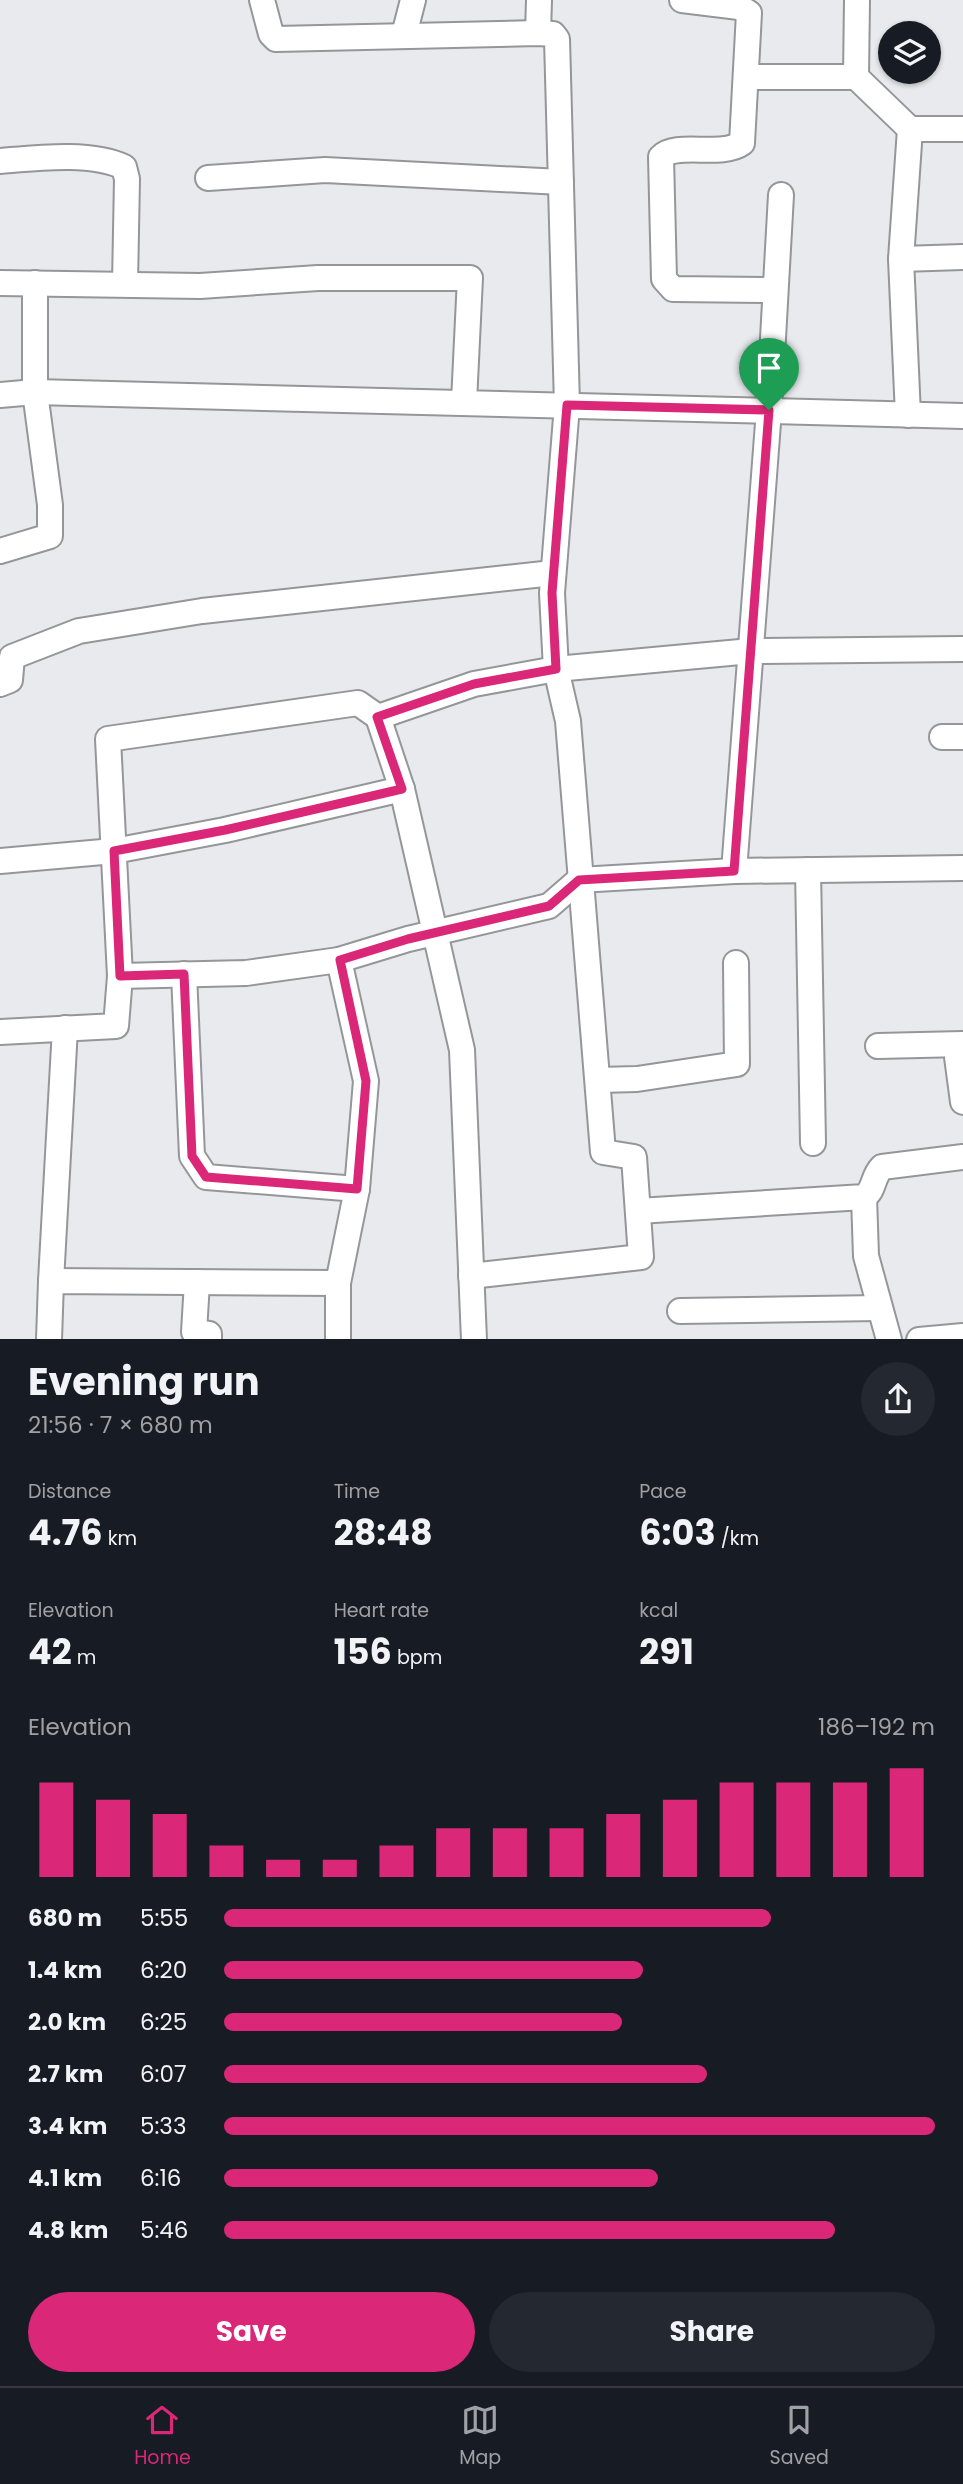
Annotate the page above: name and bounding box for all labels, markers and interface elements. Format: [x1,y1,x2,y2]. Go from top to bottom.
map controls [878,21,941,84]
button: layers [878,21,941,84]
pin [739,338,799,410]
icon: arrive [750,349,788,387]
text: Evening run [28,1355,260,1408]
button: share [861,1362,935,1436]
text: 21:56 · 7 × 680 m [28,1409,213,1441]
text: Distance [28,1478,111,1505]
text: Time [334,1478,380,1505]
text: Pace [639,1478,687,1505]
text: 4.76 [28,1508,103,1557]
text: 28:48 [334,1508,433,1557]
text: 6:03 [639,1508,716,1557]
text: km [103,1525,137,1552]
text: /km [716,1525,759,1552]
text: Elevation [28,1597,114,1624]
text: Heart rate [334,1597,429,1624]
text: kcal [639,1597,678,1624]
text: 42 [28,1627,72,1676]
text: 156 [334,1627,392,1676]
text: 291 [639,1627,694,1676]
text: m [72,1644,96,1671]
text: bpm [392,1644,442,1671]
text: Elevation [28,1711,132,1743]
text: 186–192 m [818,1711,935,1743]
text: 680 m [28,1902,102,1934]
text: 5:55 [140,1902,188,1934]
text: 1.4 km [28,1954,102,1986]
text: 6:20 [140,1954,187,1986]
text: 2.0 km [28,2006,106,2038]
text: 6:25 [140,2006,187,2038]
text: 2.7 km [28,2058,103,2090]
text: 6:07 [140,2058,187,2090]
text: 3.4 km [28,2110,107,2142]
text: 5:33 [140,2110,186,2142]
text: 4.1 km [28,2162,102,2194]
text: 6:16 [140,2162,181,2194]
text: 4.8 km [28,2214,108,2246]
text: 5:46 [140,2214,188,2246]
button: Save [28,2292,475,2372]
button: Share [489,2292,935,2372]
tab: Home [134,2401,191,2472]
tab: Map [459,2401,501,2472]
tab: Saved [770,2401,829,2472]

